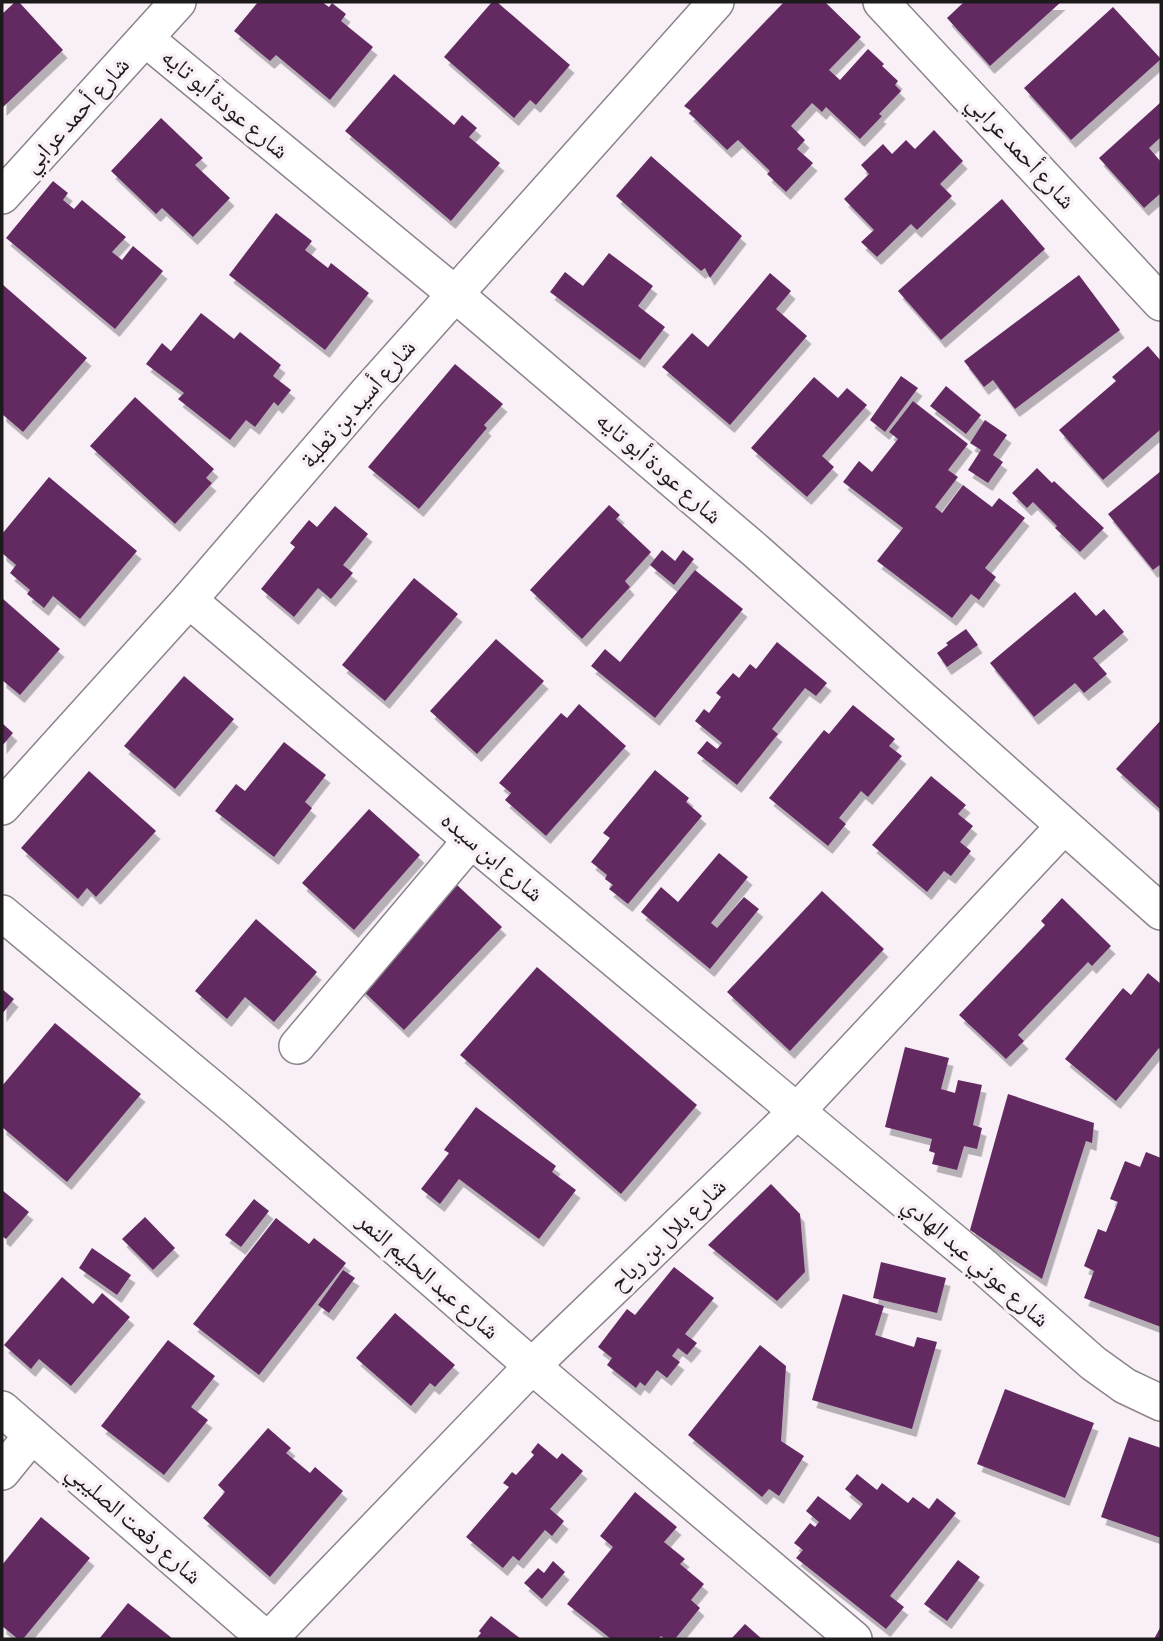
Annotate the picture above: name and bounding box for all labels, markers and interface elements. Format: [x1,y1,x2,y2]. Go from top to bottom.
street label: شارع عودة أبو تايه [156,42,294,166]
street label: شارع أحمد عرابي [16,51,139,182]
street label: شارع أحمد عرابي [958,89,1081,218]
street label: شارع أسيد بن ثعلبة [294,334,422,474]
street label: شارع عودة أبو تايه [590,406,728,530]
street label: شارع ابن سيده [435,806,549,908]
street label: شارع بلال بن رباح [604,1172,732,1298]
street label: شارع عوني عبد الهادي [894,1190,1055,1337]
street label: شارع عبد الحليم النمر [350,1206,505,1346]
street label: شارع رفعت الصليبي [58,1457,208,1594]

